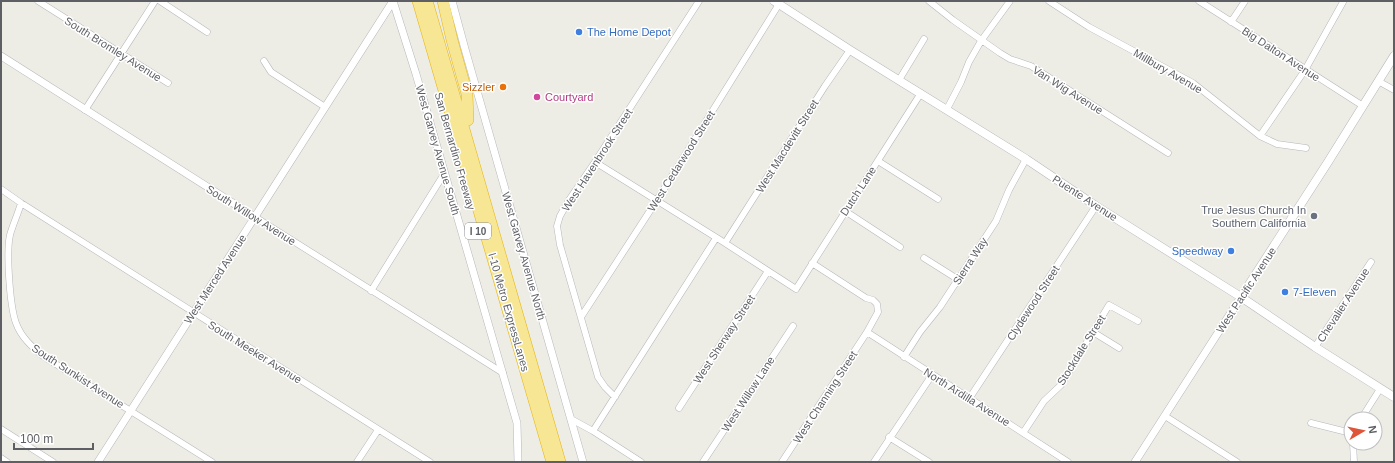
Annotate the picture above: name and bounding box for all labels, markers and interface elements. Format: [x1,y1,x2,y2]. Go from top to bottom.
street label: South Bromley Avenue [62,14,164,84]
street label: Big Dalton Avenue [1240,24,1322,84]
place label: The Home Depot [587,26,671,38]
marker: The Home Depot [574,27,584,37]
street label: Millbury Avenue [1131,46,1205,96]
street label: Van Wig Avenue [1031,64,1105,116]
place label: Sizzler [462,81,495,93]
marker: Sizzler [498,82,508,92]
street label: West Garvey Avenue South [414,84,462,216]
street label: San Bernardino Freeway [432,91,478,212]
place label: Courtyard [545,91,593,103]
marker: Courtyard [532,92,542,102]
street label: West Macdevitt Street [753,97,821,195]
street label: West Havenbrook Street [559,107,635,213]
street label: West Cedarwood Street [645,108,717,214]
street label: Dutch Lane [838,164,878,218]
street label: Puente Avenue [1051,173,1119,223]
street label: South Willow Avenue [204,183,298,247]
street label: West Garvey Avenue North [500,190,548,322]
place label: True Jesus Church In Southern California [1201,204,1307,229]
marker: True Jesus Church In Southern California [1309,211,1319,221]
road number: I 10 [465,223,491,239]
street label: West Merced Avenue [182,232,248,326]
street label: Sierra Way [950,235,990,287]
place label: Speedway [1172,245,1223,257]
street label: West Pacific Avenue [1214,245,1278,335]
marker: Speedway [1226,246,1236,256]
street label: I-10 Metro ExpressLanes [486,251,532,373]
street label: Clydewood Street [1004,263,1062,343]
street label: Chevalier Avenue [1315,266,1371,344]
place label: 7-Eleven [1293,286,1336,298]
marker: 7-Eleven [1280,287,1290,297]
street label: West Sherway Street [691,292,757,386]
street label: Stockdale Street [1055,313,1107,387]
street label: South Meeker Avenue [206,318,304,386]
street label: South Sunkist Avenue [30,342,126,410]
street label: West Channing Street [791,349,859,445]
street label: West Willow Lane [719,354,777,434]
street label: North Ardilla Avenue [922,366,1012,428]
north arrow [1343,411,1383,451]
scale bar [14,425,93,451]
text: N [1366,425,1379,434]
text: 100 m [20,432,53,446]

